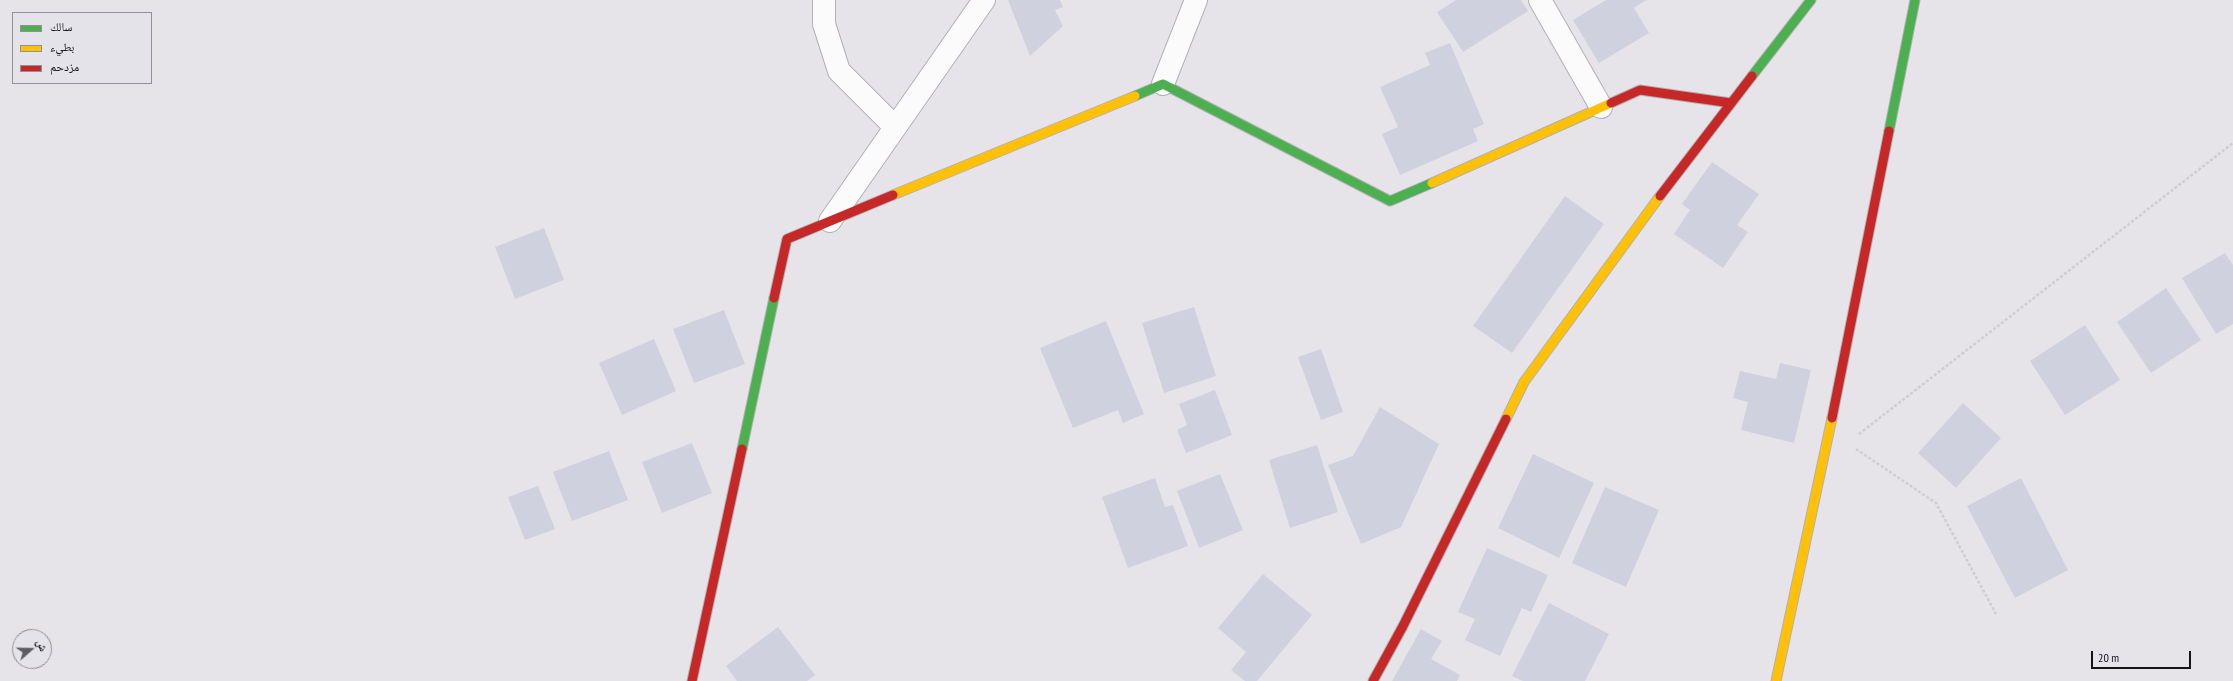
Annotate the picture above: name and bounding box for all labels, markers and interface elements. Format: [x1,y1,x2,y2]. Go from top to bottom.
legend [12,12,152,84]
text: سالك [50,19,72,34]
text: بطيء [50,39,74,54]
text: مزدحم [50,59,79,74]
north arrow [12,629,52,669]
text: ش [34,637,51,653]
scale bar [2093,643,2193,669]
text: 20 m [2098,650,2119,665]

